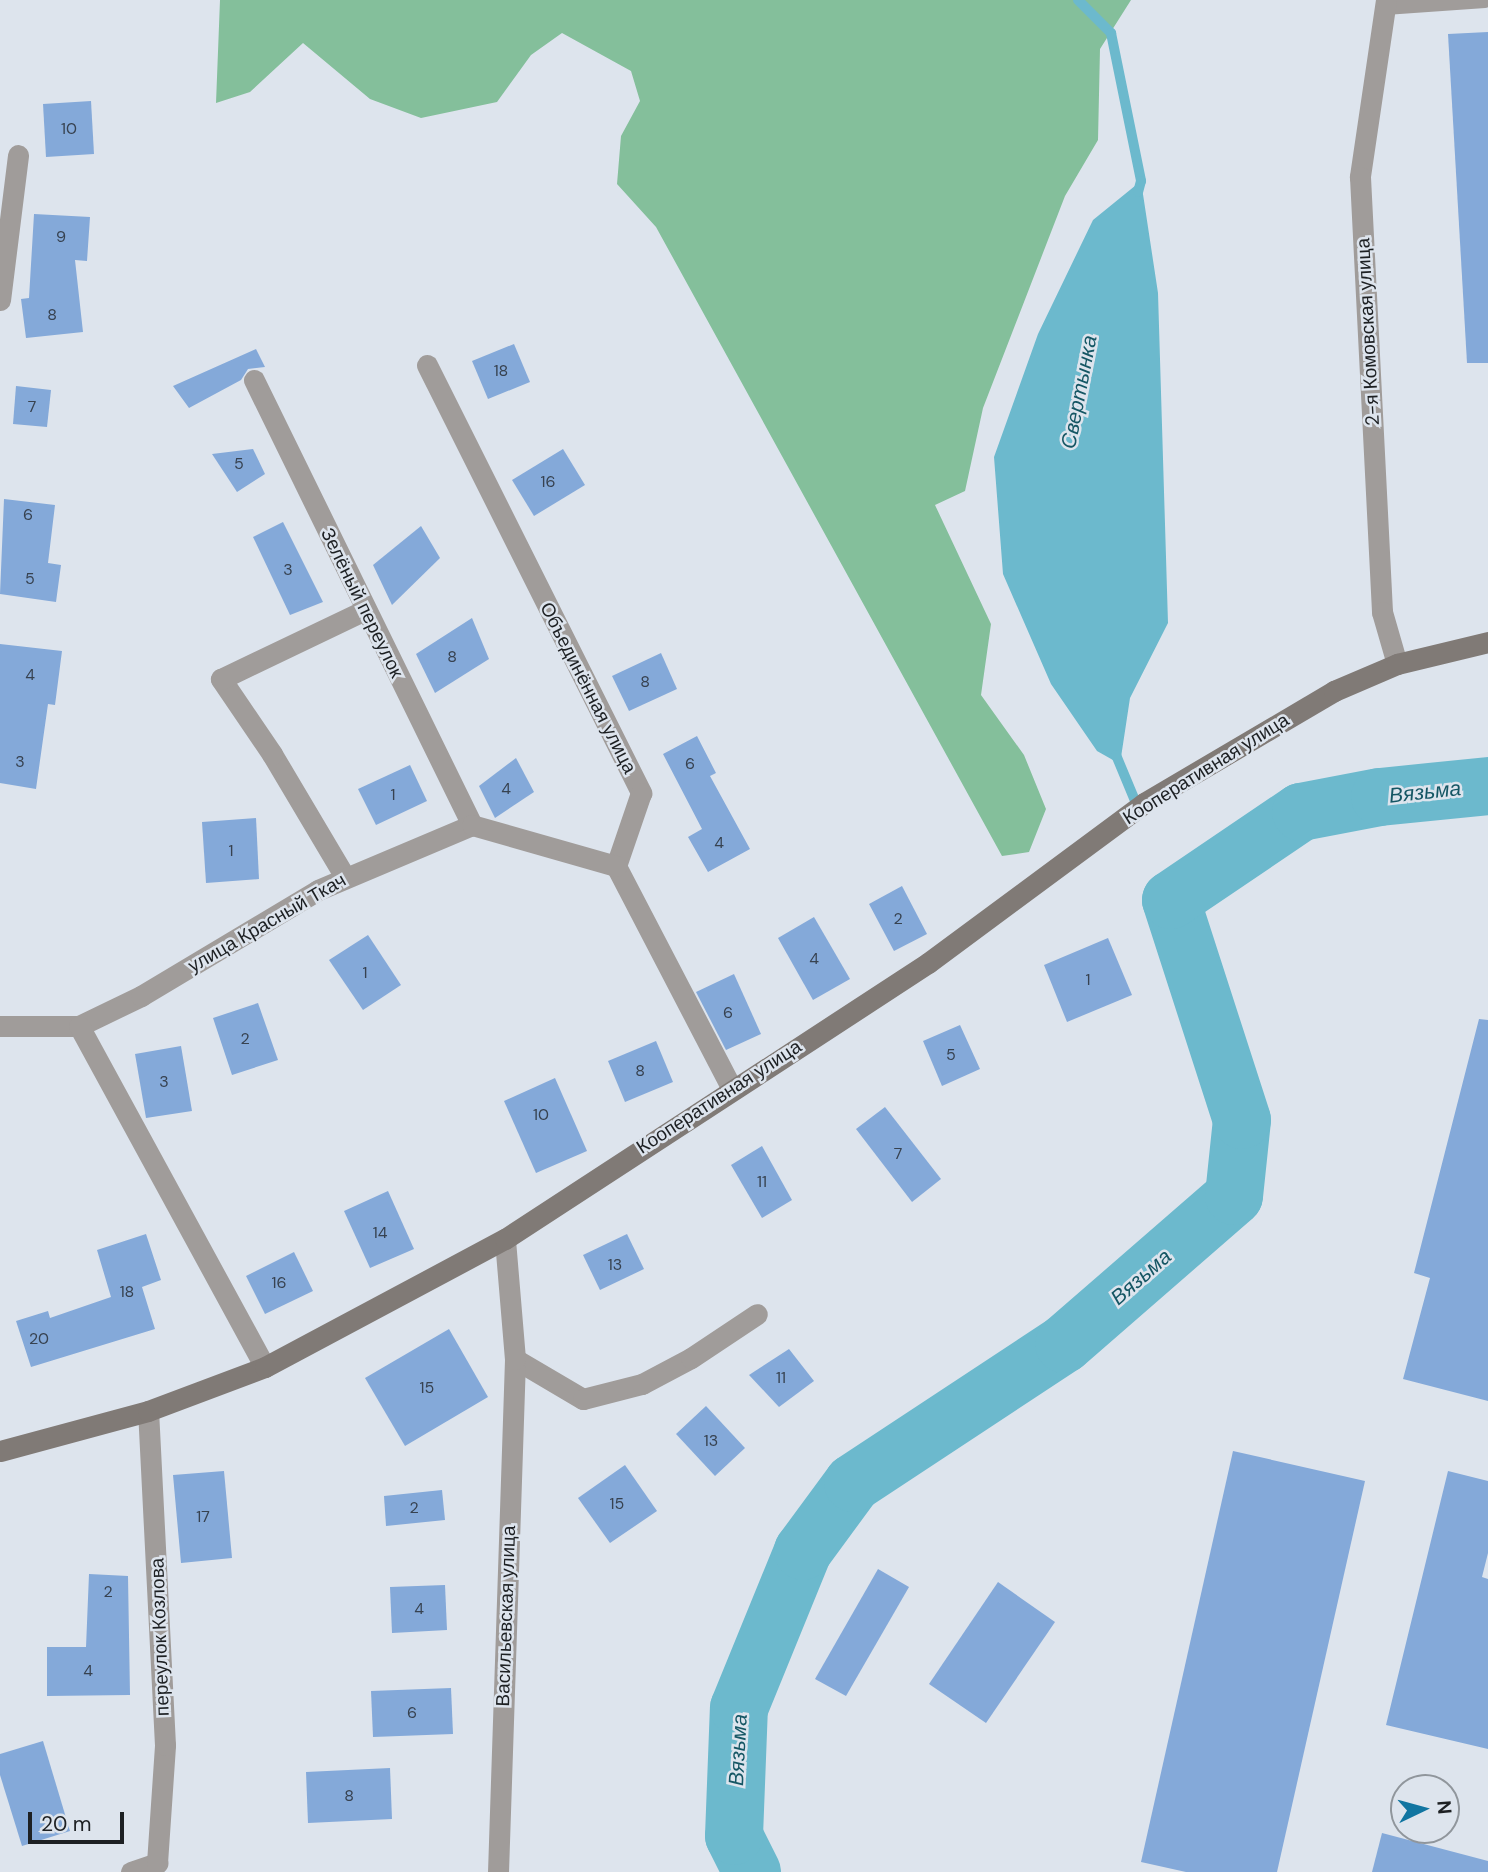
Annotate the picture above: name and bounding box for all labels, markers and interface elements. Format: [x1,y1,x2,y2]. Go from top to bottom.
house number: 10 [61,119,77,139]
house number: 9 [56,227,66,247]
street label: 2-я Комовская улица [1352,237,1384,427]
house number: 8 [47,305,57,325]
water label: Свертынка [1056,333,1102,451]
house number: 18 [494,361,508,381]
house number: 7 [28,397,36,417]
house number: 5 [234,454,244,474]
house number: 16 [540,472,556,492]
house number: 6 [23,505,33,525]
street label: Зелёный переулок [316,524,408,682]
house number: 3 [283,560,293,580]
house number: 5 [25,569,35,589]
street label: Объединённая улица [535,599,641,777]
house number: 8 [447,647,457,667]
house number: 4 [25,665,35,685]
house number: 8 [640,672,650,692]
street label: Кооперативная улица [1119,709,1293,829]
house number: 3 [15,752,25,772]
house number: 6 [685,754,695,774]
water label: Вязьма [1388,776,1462,808]
house number: 4 [501,779,511,799]
house number: 1 [391,785,395,805]
house number: 4 [714,833,724,853]
house number: 1 [229,841,233,861]
street label: улица Красный Ткач [184,869,350,977]
house number: 2 [893,909,903,929]
house number: 4 [809,949,819,969]
house number: 1 [363,963,367,983]
house number: 1 [1086,970,1090,990]
house number: 6 [723,1003,733,1023]
house number: 2 [240,1029,250,1049]
street label: Кооперативная улица [632,1035,806,1159]
house number: 5 [946,1045,956,1065]
house number: 8 [635,1061,645,1081]
house number: 3 [159,1072,169,1092]
house number: 10 [533,1105,549,1125]
house number: 7 [894,1144,902,1164]
house number: 11 [757,1172,767,1192]
house number: 14 [373,1223,387,1243]
water label: Вязьма [1106,1244,1176,1310]
house number: 13 [608,1255,622,1275]
house number: 16 [271,1273,287,1293]
house number: 18 [120,1282,134,1302]
house number: 20 [29,1329,49,1349]
house number: 11 [776,1368,786,1388]
house number: 15 [420,1378,434,1398]
house number: 13 [704,1431,718,1451]
house number: 15 [610,1494,624,1514]
house number: 2 [409,1498,419,1518]
house number: 17 [196,1507,210,1527]
street label: Васильевская улица [491,1525,521,1707]
street label: переулок Козлова [146,1557,174,1717]
house number: 2 [103,1582,113,1602]
house number: 4 [414,1599,424,1619]
house number: 4 [83,1661,93,1681]
house number: 6 [407,1703,417,1723]
water label: Вязьма [724,1713,752,1787]
north arrow [1390,1774,1460,1844]
house number: 8 [344,1786,354,1806]
scale bar [32,1798,128,1842]
text: N [1431,1799,1457,1815]
text: 20 m [41,1810,92,1838]

